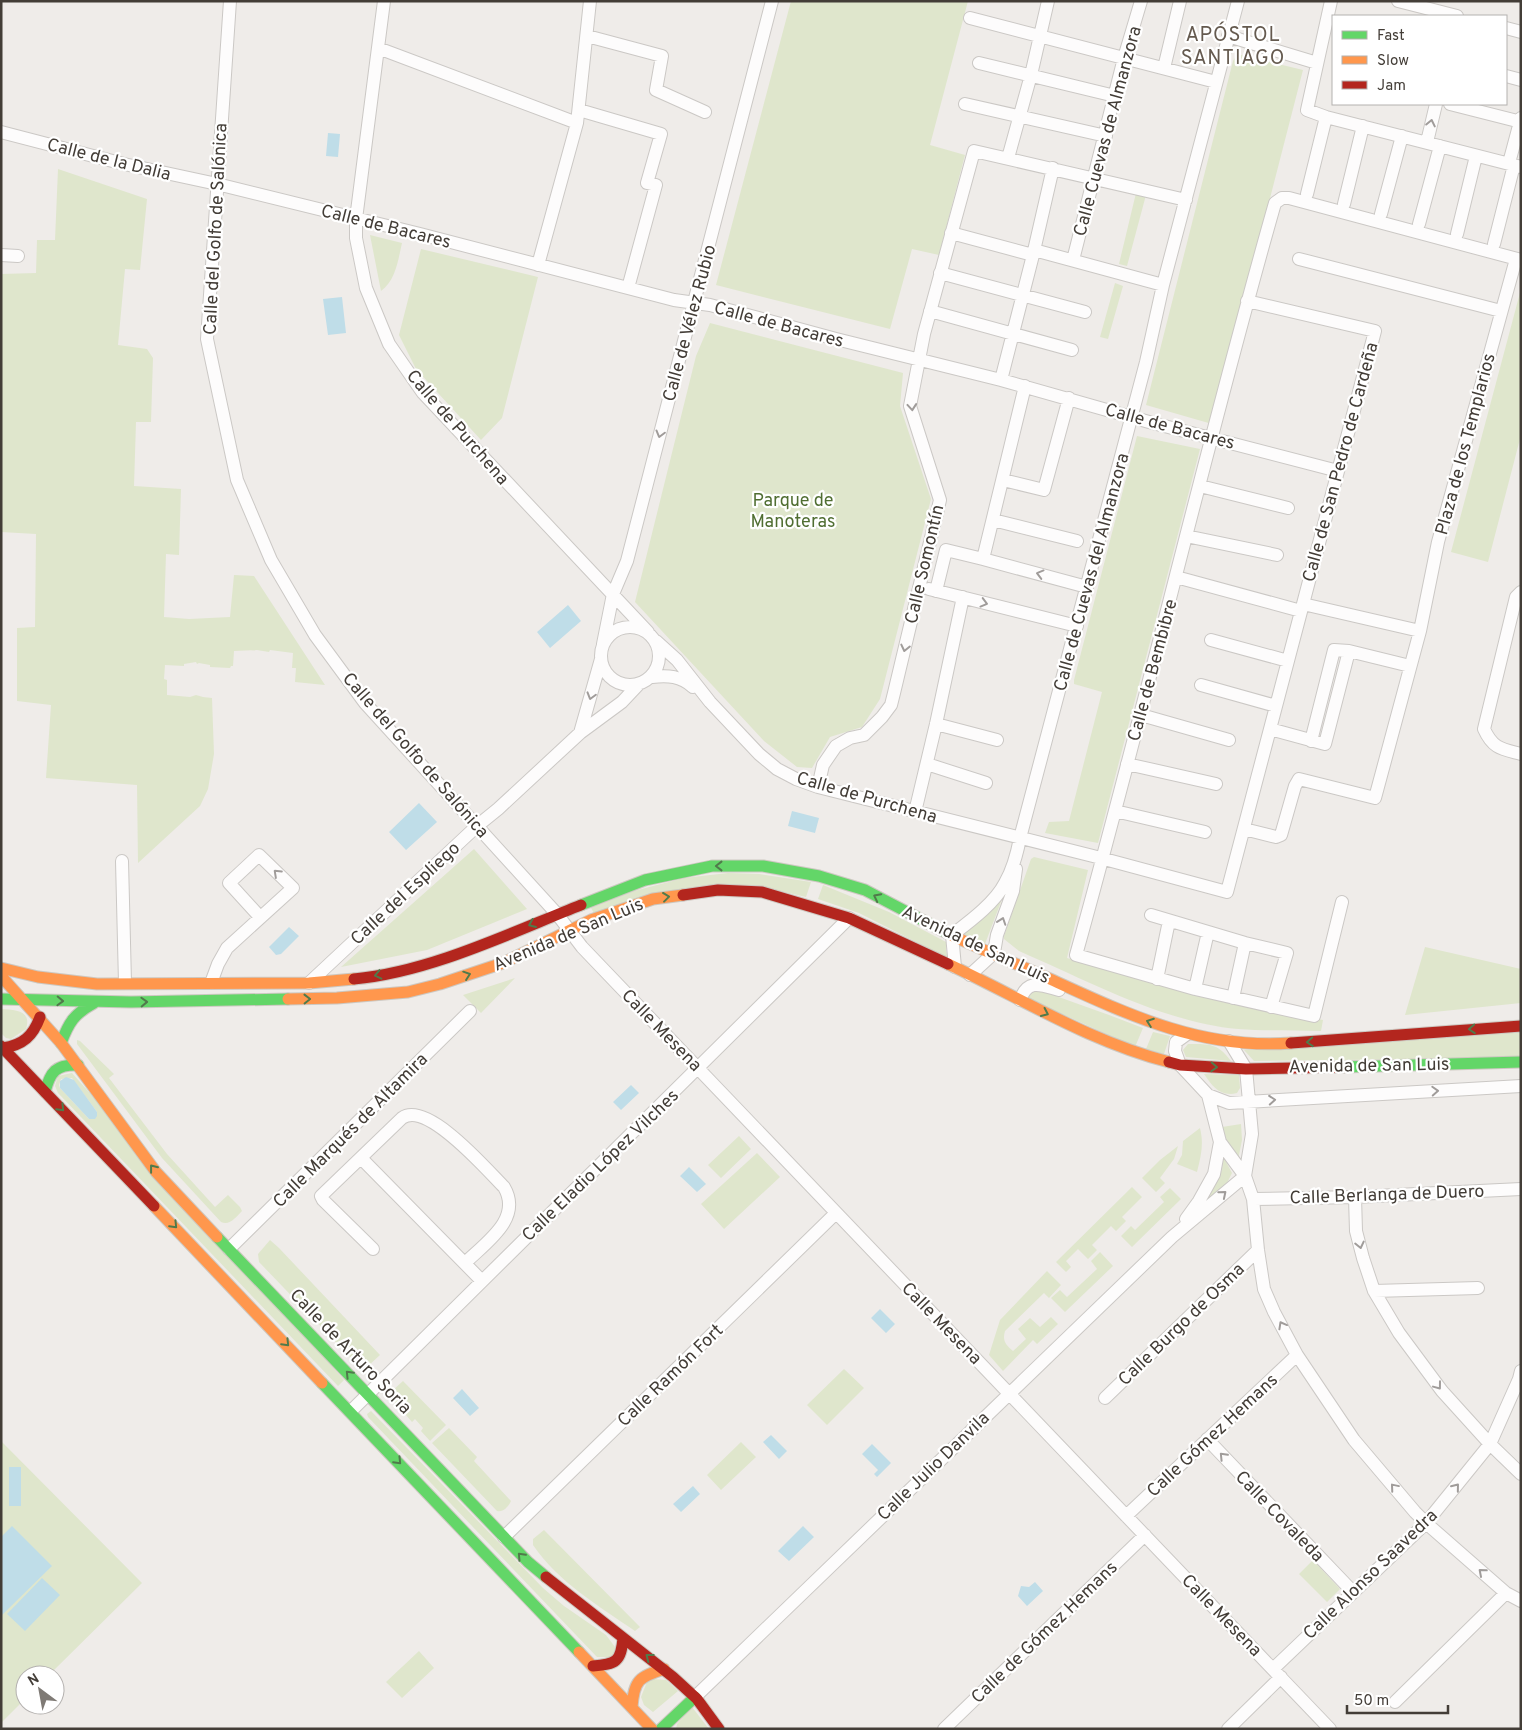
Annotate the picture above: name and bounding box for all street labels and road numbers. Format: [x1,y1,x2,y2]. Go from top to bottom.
street label: Calle Cuevas de Almanzora [1069,24,1148,239]
street label: Calle del Golfo de Salónica [199,123,234,336]
street label: Calle de la Dalia [44,134,173,187]
street label: Calle de Bacares [318,200,453,255]
street label: Calle de Vélez Rubio [658,242,722,404]
street label: Calle de Bacares [711,297,846,354]
street label: Calle de San Pedro de Cardeña [1298,340,1385,585]
street label: Plaza de los Templarios [1431,351,1502,538]
street label: Calle de Purchena [401,366,513,490]
street label: Calle de Bacares [1102,399,1237,456]
street label: Calle de Cuevas del Almanzora [1050,451,1135,694]
street label: Calle Somontín [901,502,950,626]
street label: Calle de Bembibre [1123,597,1184,744]
street label: Calle del Golfo de Salónica [337,668,493,844]
street label: Calle de Purchena [794,767,940,830]
street label: Calle del Espliego [346,837,466,951]
street label: Avenida de San Luis [490,893,647,977]
street label: Avenida de San Luis [898,901,1053,990]
street label: Calle Mesena [616,985,706,1077]
street label: Calle Marqués de Altamira [269,1049,433,1213]
street label: Avenida de San Luis [1288,1054,1450,1079]
street label: Calle Eladio López Vilches [518,1085,684,1247]
street label: Calle Berlanga de Duero [1289,1181,1485,1210]
street label: Calle Burgo de Osma [1114,1259,1250,1391]
street label: Calle Mesena [896,1278,986,1370]
street label: Calle de Arturo Soria [284,1284,416,1420]
street label: Calle Ramón Fort [613,1320,729,1432]
street label: Calle Gómez Hemans [1143,1369,1284,1503]
street label: Calle Julio Danvila [873,1407,995,1527]
street label: Calle Covaleda [1229,1466,1328,1568]
street label: Calle Alonso Saavedra [1299,1505,1443,1645]
street label: Calle de Gómez Hemans [967,1557,1123,1709]
street label: Calle Mesena [1176,1570,1266,1662]

